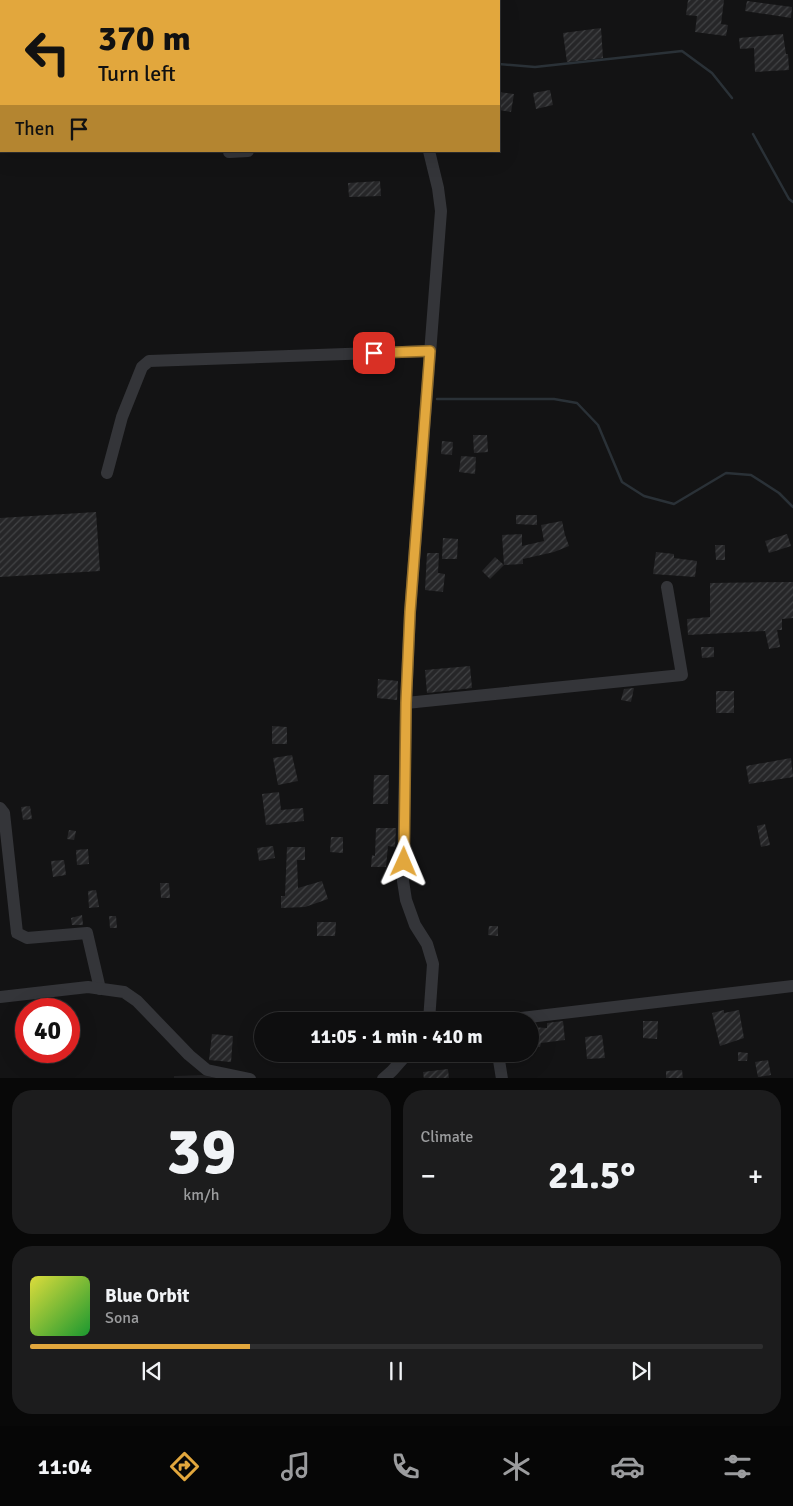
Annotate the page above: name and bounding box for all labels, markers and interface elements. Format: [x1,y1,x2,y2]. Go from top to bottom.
text: 370 m [98,17,191,60]
icon: left [15,20,80,85]
text: Turn left [98,60,176,87]
icon: arrive [65,115,93,143]
text: Then [15,117,55,141]
pin [353,332,395,374]
icon: arrive [360,339,388,367]
position arrow [377,835,429,887]
speed limit sign: 40 [15,998,80,1063]
text: 11:05 · 1 min · 410 m [310,1025,483,1049]
text: 39 [166,1112,236,1192]
text: Climate [421,1127,473,1147]
text: 21.5° [548,1152,636,1199]
text: − [421,1159,436,1193]
text: + [748,1159,763,1193]
text: km/h [183,1185,219,1205]
text: Blue Orbit [105,1284,189,1308]
text: Sona [105,1308,139,1328]
icon: previous [138,1357,166,1385]
icon: pause [382,1357,410,1385]
icon: next [627,1357,655,1385]
icon: directions [167,1449,202,1484]
icon: music [278,1449,313,1484]
icon: phone [388,1449,423,1484]
icon: climate [499,1449,534,1484]
icon: car [610,1449,645,1484]
icon: filters [720,1449,755,1484]
text: 11:04 [38,1453,92,1480]

